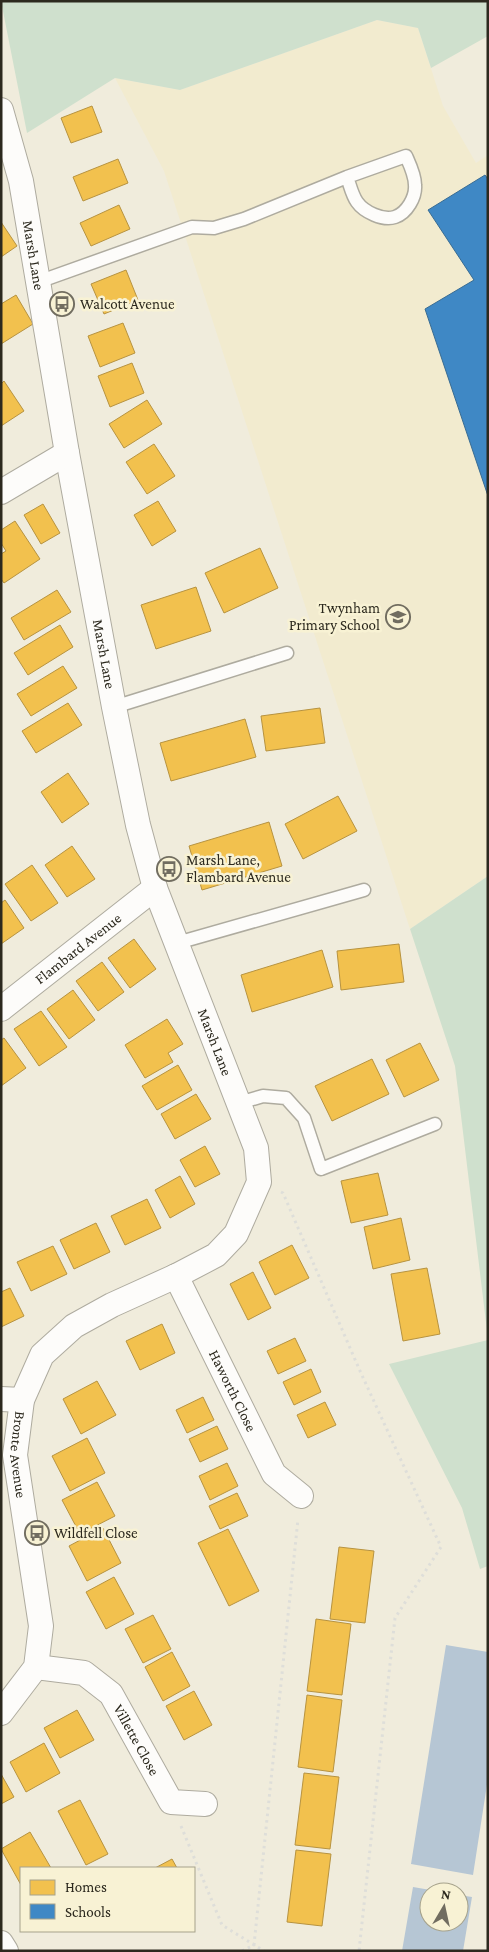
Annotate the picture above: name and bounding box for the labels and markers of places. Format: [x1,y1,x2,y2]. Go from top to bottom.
bus stop icon: Walcott Avenue [49,291,75,317]
place label: Walcott Avenue [80,296,175,312]
place label: Twynham Primary School [289,600,380,634]
school or university icon: Twynham Primary School [385,604,411,630]
place label: Marsh Lane, Flambard Avenue [186,852,291,885]
bus stop icon: Marsh Lane, Flambard Avenue [156,856,182,882]
bus stop icon: Wildfell Close [24,1520,50,1546]
place label: Wildfell Close [54,1525,138,1541]

